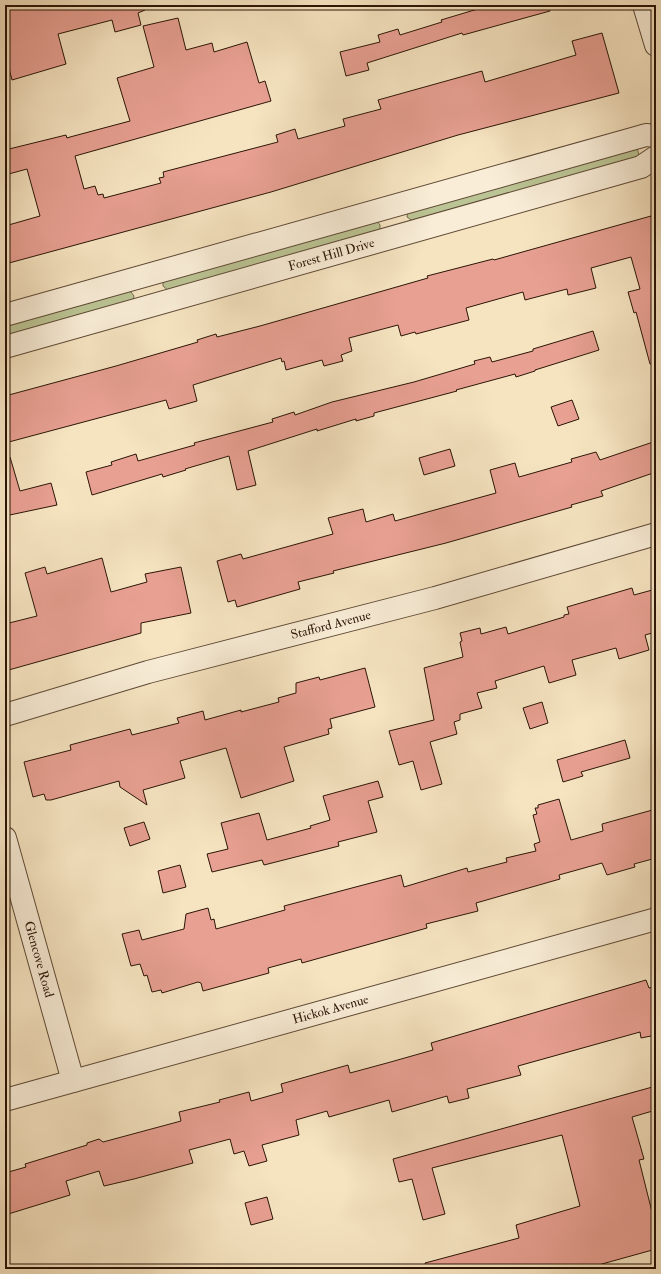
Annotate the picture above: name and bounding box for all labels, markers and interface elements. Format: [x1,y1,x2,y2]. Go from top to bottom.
street label: Forest Hill Drive [286,235,377,275]
street label: Stafford Avenue [289,607,373,643]
street label: Glencove Road [21,919,57,1000]
street label: Hickok Avenue [291,991,371,1028]

